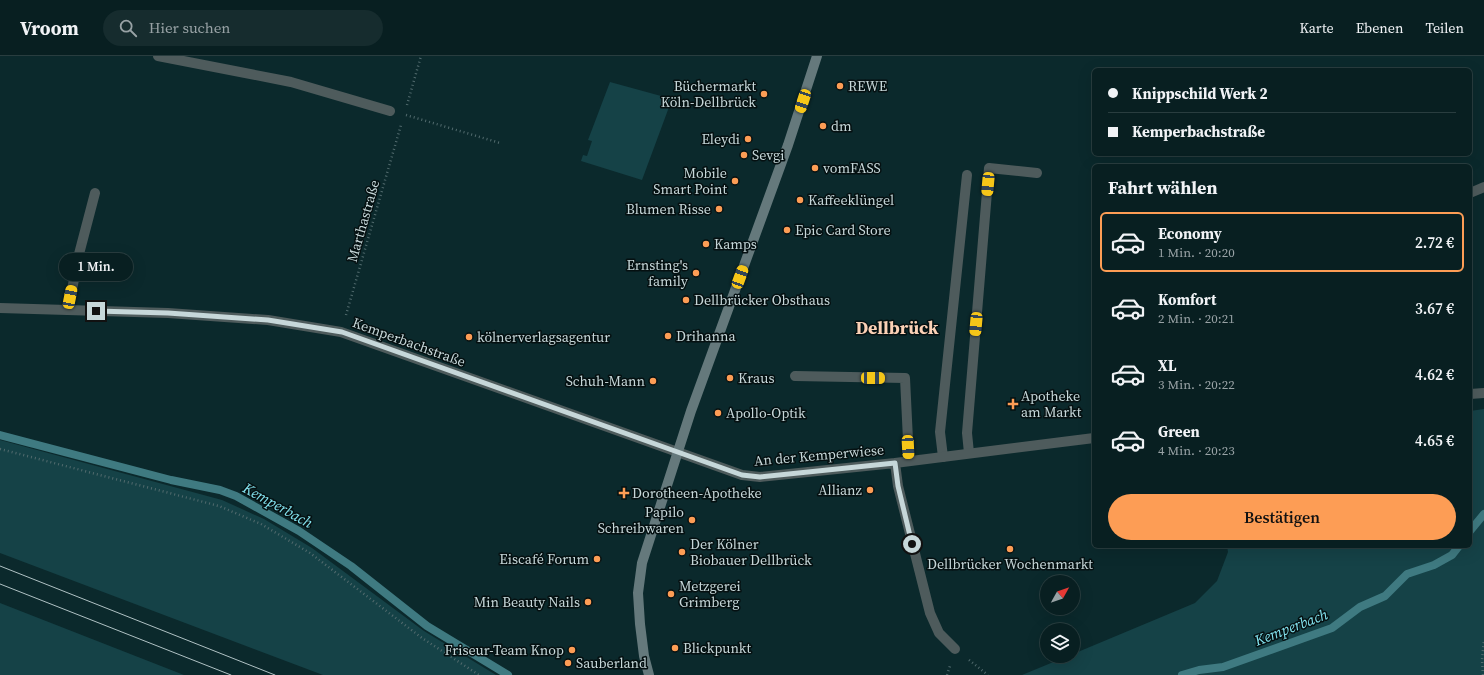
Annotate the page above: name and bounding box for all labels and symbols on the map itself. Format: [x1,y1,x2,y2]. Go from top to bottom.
place label: Büchermarkt Köln-Dellbrück [661,76,756,112]
place label: REWE [848,76,887,96]
marker: REWE [835,81,845,91]
car [794,88,812,114]
marker: Büchermarkt Köln-Dellbrück [759,89,769,99]
place label: dm [831,116,852,136]
marker: dm [818,121,828,131]
place label: Eleydi [701,129,740,149]
marker: Eleydi [743,134,753,144]
place label: Sevgi [752,145,784,165]
marker: Sevgi [739,150,749,160]
place label: vomFASS [823,158,881,178]
place label: Mobile Smart Point [653,163,727,199]
marker: vomFASS [810,163,820,173]
car [981,172,995,196]
marker: Mobile Smart Point [730,176,740,186]
street label: Marthastraße [342,178,384,264]
place label: Kaffeeklüngel [808,190,894,210]
marker: Kaffeeklüngel [795,195,805,205]
place label: Blumen Risse [626,199,711,219]
marker: Blumen Risse [714,204,724,214]
place label: Epic Card Store [795,220,891,240]
marker: Epic Card Store [782,225,792,235]
place label: Kamps [714,234,757,254]
marker: Kamps [701,239,711,249]
callout: 1 Min. [59,253,133,281]
place label: Ernsting's family [626,255,689,291]
car [730,264,750,290]
marker: Ernsting's family [691,268,701,278]
car [62,284,78,310]
place label: Dellbrücker Obsthaus [694,290,830,310]
marker: Dellbrücker Obsthaus [681,295,691,305]
route end [87,302,105,320]
street label: Kemperbachstraße [350,312,468,372]
car [969,312,983,336]
district label: Dellbrück [855,315,939,340]
place label: Drihanna [676,326,736,346]
place label: kölnerverlagsagentur [477,327,610,347]
marker: Drihanna [663,331,673,341]
marker: kölnerverlagsagentur [464,332,474,342]
place label: Kraus [738,368,774,388]
place label: Schuh-Mann [566,371,646,391]
car [861,372,885,384]
marker: Kraus [725,373,735,383]
marker: Schuh-Mann [648,376,658,386]
place label: Apotheke am Markt [1021,386,1082,422]
marker: Apotheke am Markt [1008,399,1018,409]
place label: Apollo-Optik [726,403,806,423]
marker: Apollo-Optik [713,408,723,418]
car [901,435,915,459]
street label: An der Kemperwiese [753,439,885,471]
water label: Kemperbach [238,477,317,533]
place label: Allianz [818,480,863,500]
place label: Dorotheen-Apotheke [632,483,762,503]
marker: Allianz [865,485,875,495]
marker: Dorotheen-Apotheke [619,488,629,498]
place label: Papilo Schreibwaren [598,502,685,538]
marker: Papilo Schreibwaren [687,515,697,525]
place label: Der Kölner Biobauer Dellbrück [690,534,812,570]
route start [903,535,921,553]
marker: Dellbrücker Wochenmarkt [1005,544,1015,554]
marker: Der Kölner Biobauer Dellbrück [677,547,687,557]
place label: Eiscafé Forum [499,549,589,569]
marker: Eiscafé Forum [592,554,602,564]
place label: Dellbrücker Wochenmarkt [927,554,1093,574]
north arrow [1040,575,1080,615]
place label: Metzgerei Grimberg [679,576,741,612]
marker: Metzgerei Grimberg [666,589,676,599]
place label: Min Beauty Nails [474,592,580,612]
marker: Min Beauty Nails [583,597,593,607]
water label: Kemperbach [1250,603,1331,651]
place label: Blickpunkt [683,638,752,658]
place label: Friseur-Team Knop [444,640,564,660]
marker: Blickpunkt [670,643,680,653]
marker: Friseur-Team Knop [567,645,577,655]
place label: Sauberland [576,653,647,673]
marker: Sauberland [563,658,573,668]

